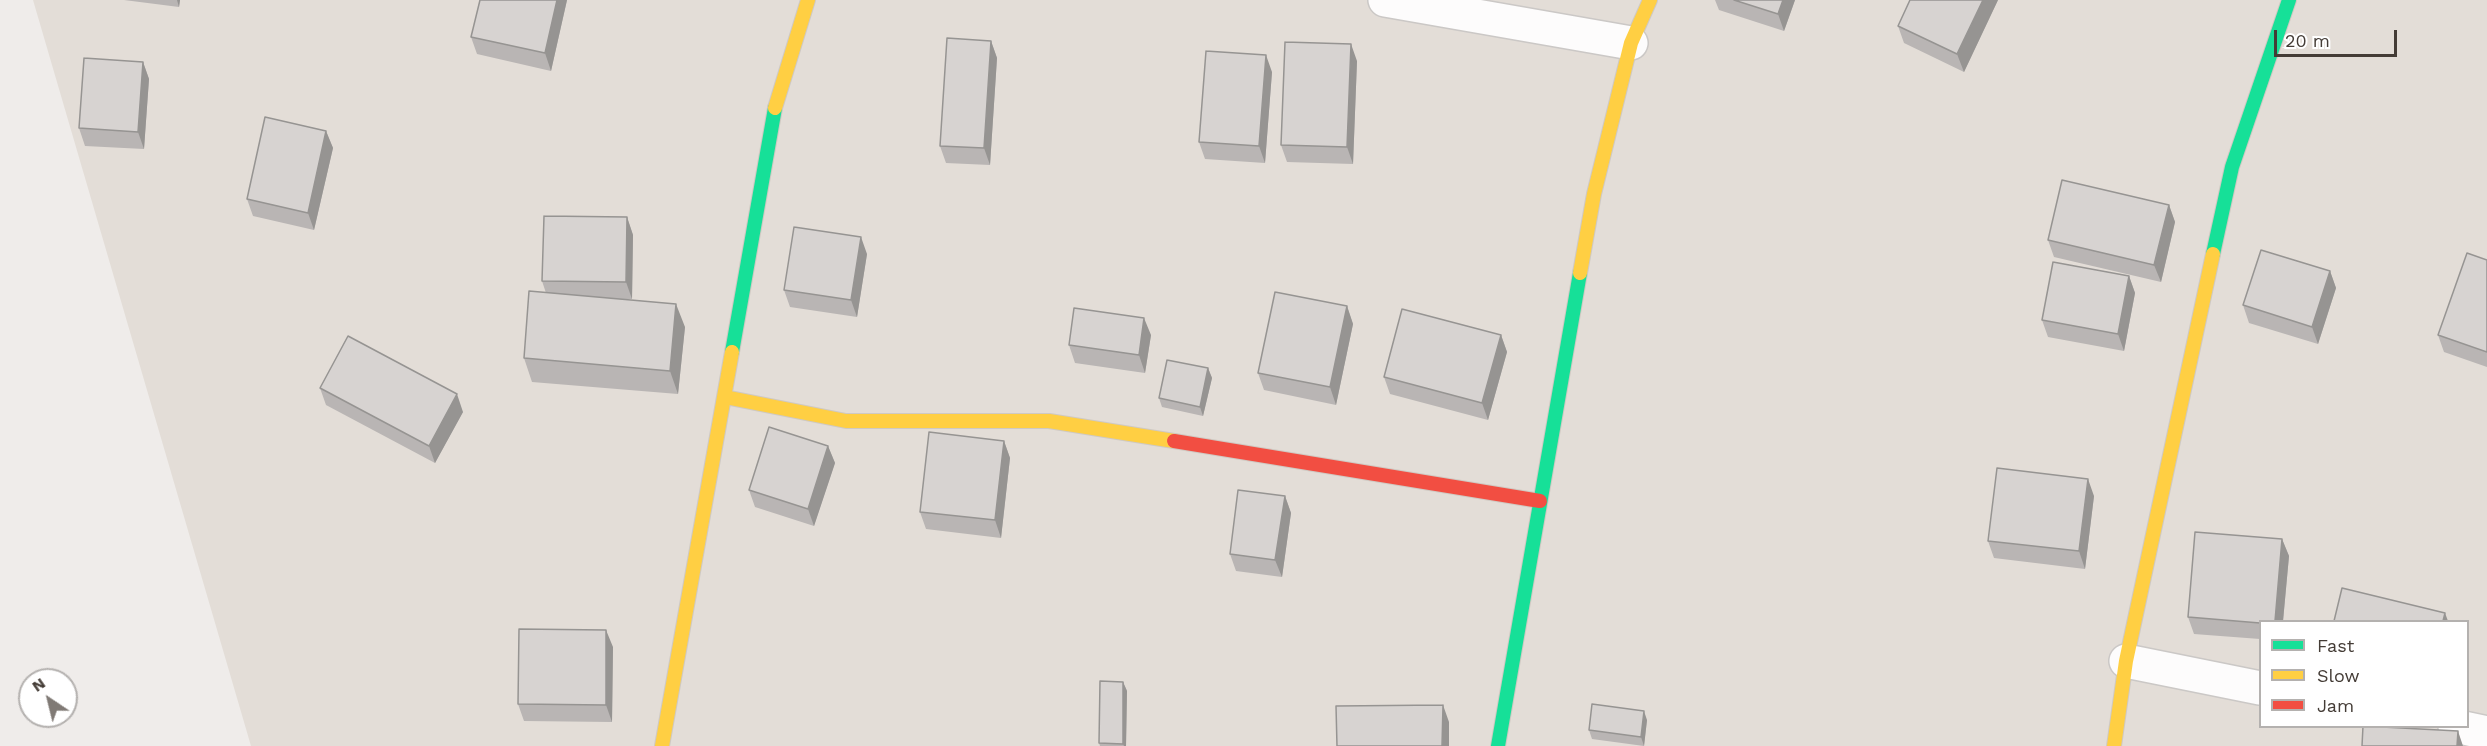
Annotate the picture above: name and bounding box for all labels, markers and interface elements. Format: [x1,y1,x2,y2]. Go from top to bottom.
scale bar [2277,18,2400,56]
text: 20 m [2285,30,2330,51]
legend [2259,620,2469,728]
text: Fast [2317,635,2354,656]
text: Slow [2317,665,2360,686]
north arrow [18,668,78,728]
text: N [28,673,49,696]
text: Jam [2317,695,2354,716]

